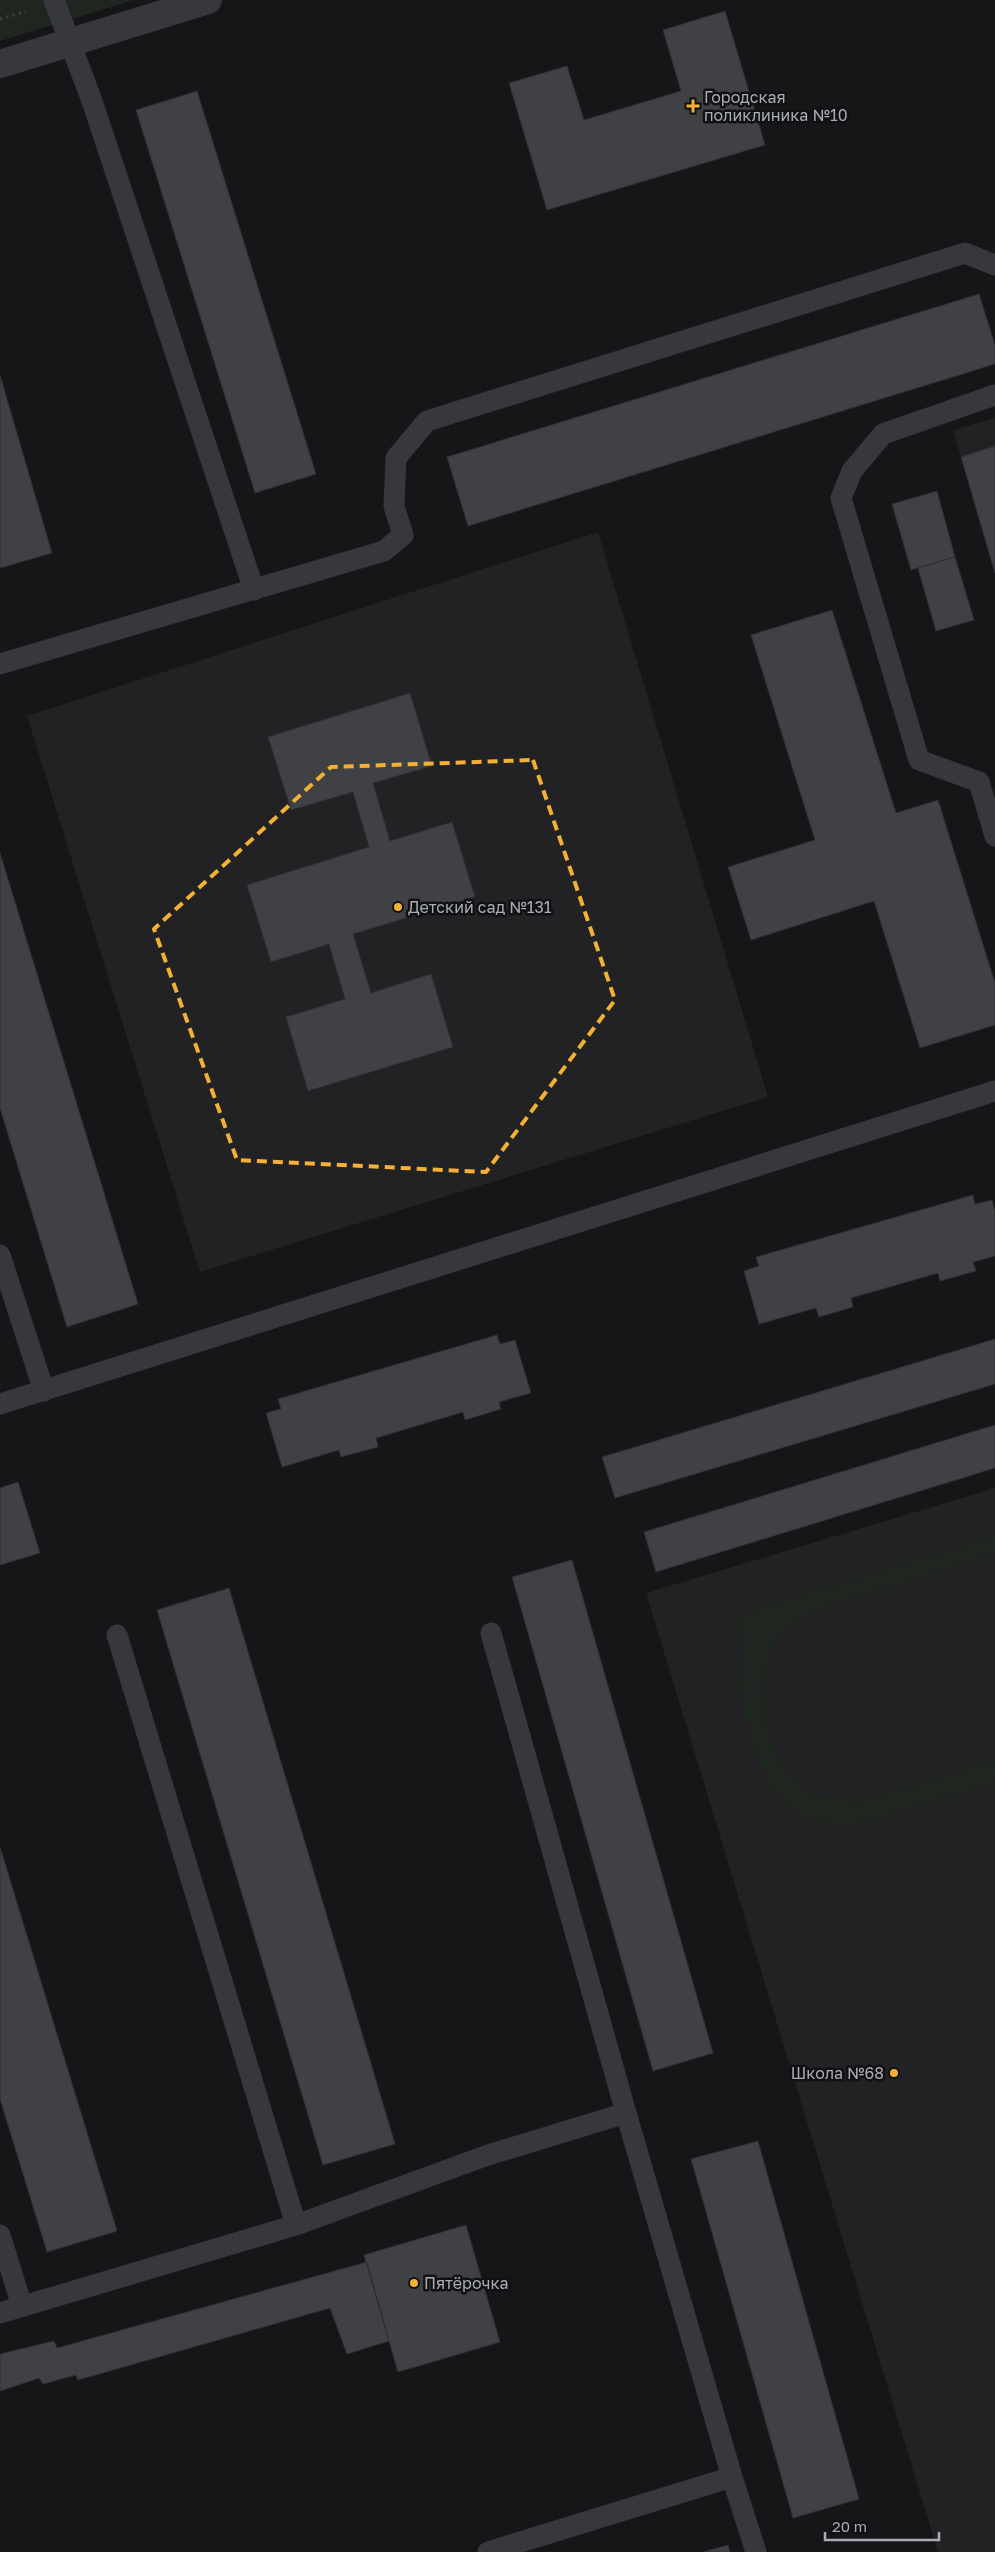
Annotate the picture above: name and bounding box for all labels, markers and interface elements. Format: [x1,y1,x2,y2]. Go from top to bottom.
place label: Городская поликлиника №10 [704,87,848,125]
marker: Городская поликлиника №10 [686,99,700,113]
place label: Детский сад №131 [408,897,552,917]
marker: Детский сад №131 [392,901,404,913]
place label: Школа №68 [791,2063,884,2083]
marker: Школа №68 [888,2067,900,2079]
place label: Пятёрочка [424,2273,508,2293]
marker: Пятёрочка [408,2277,420,2289]
scale bar [825,2510,939,2542]
text: 20 m [832,2517,867,2535]

